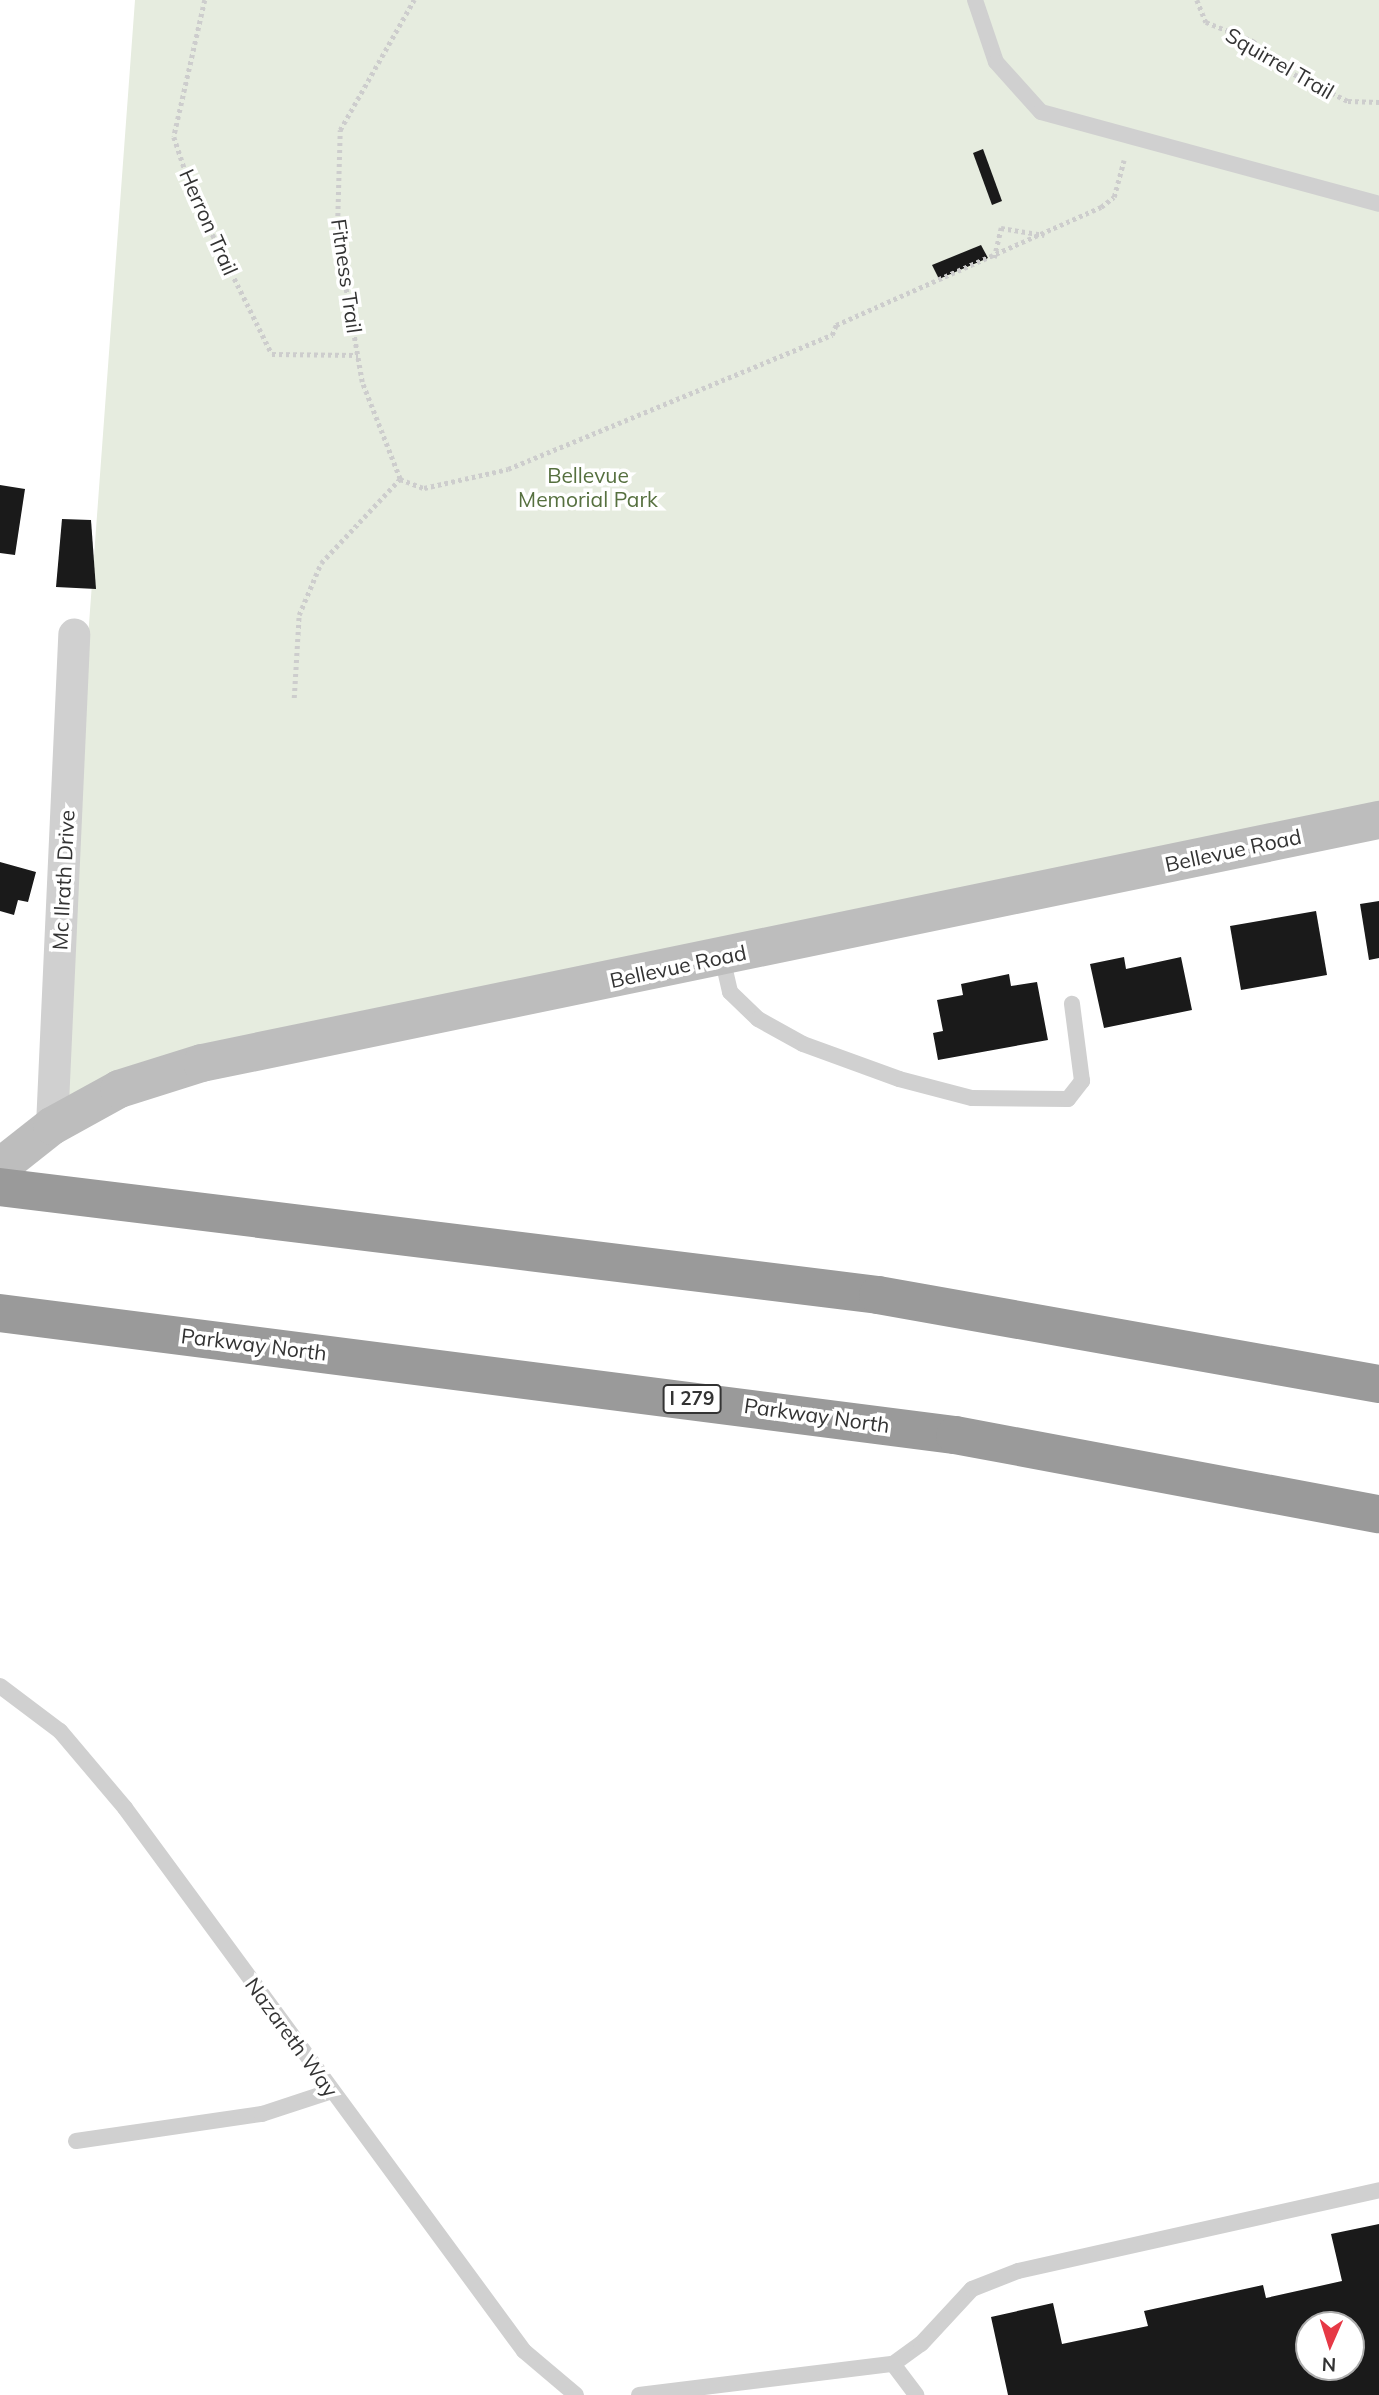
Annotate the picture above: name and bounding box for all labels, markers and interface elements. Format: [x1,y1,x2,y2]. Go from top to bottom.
street label: Squirrel Trail [1221,22,1339,104]
street label: Herron Trail [174,165,244,279]
street label: Fitness Trail [326,217,368,335]
park label: Bellevue Memorial Park [518,462,658,512]
street label: Mc Ilrath Drive [47,809,79,951]
street label: Bellevue Road [1163,823,1303,877]
street label: Bellevue Road [608,939,748,993]
street label: Parkway North [180,1323,328,1365]
road number: I 279 [662,1384,722,1414]
street label: Parkway North [743,1392,891,1438]
street label: Nazareth Way [240,1972,344,2102]
north arrow [1295,2311,1365,2381]
text: N [1321,2353,1337,2377]

